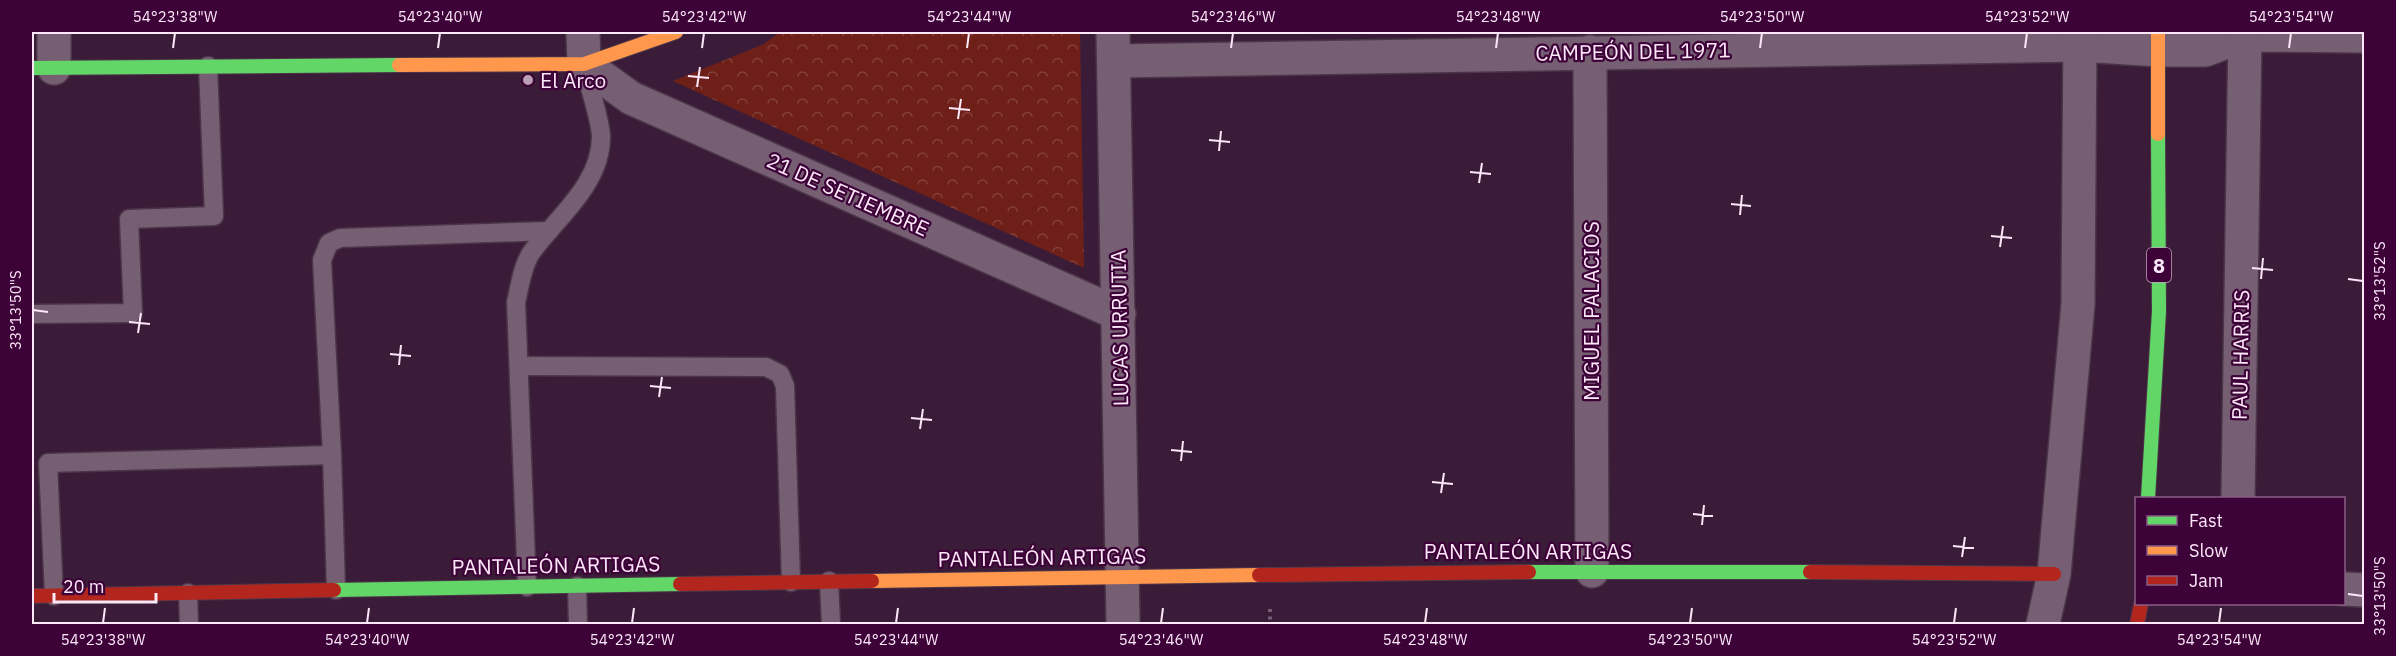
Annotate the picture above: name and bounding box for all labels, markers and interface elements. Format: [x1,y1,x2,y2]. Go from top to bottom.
text: 54°23'38"W [133,7,218,26]
text: 54°23'40"W [398,7,483,26]
text: 54°23'42"W [662,7,747,26]
text: 54°23'44"W [927,7,1012,26]
text: 54°23'46"W [1191,7,1276,26]
text: 54°23'48"W [1456,7,1541,26]
text: 54°23'50"W [1720,7,1805,26]
text: 54°23'52"W [1985,7,2070,26]
text: 54°23'54"W [2249,7,2334,26]
street label: CAMPEÓN DEL 1971 [1535,35,1731,67]
place label: El Arco [540,66,606,94]
marker: El Arco [521,73,535,87]
street label: 21 DE SETIEMBRE [762,146,934,242]
street label: MIGUEL PALACIOS [1577,221,1605,401]
text: 33°13'52"S [2370,241,2389,321]
road number: 8 [2147,248,2171,282]
street label: LUCAS URRUTIA [1104,249,1134,407]
text: 33°13'50"S [6,270,25,350]
street label: PAUL HARRIS [2225,290,2255,420]
legend [2135,497,2345,605]
text: Fast [2189,509,2223,532]
street label: PANTALEÓN ARTIGAS [1424,537,1632,565]
text: Slow [2189,539,2228,562]
street label: PANTALEÓN ARTIGAS [937,541,1147,573]
street label: PANTALEÓN ARTIGAS [451,549,661,581]
text: 33°13'50"S [2370,556,2389,636]
scale bar [54,566,156,604]
text: Jam [2189,569,2224,592]
text: 20 m [63,575,105,598]
text: 54°23'38"W [61,630,146,649]
text: 54°23'40"W [325,630,410,649]
text: 54°23'42"W [590,630,675,649]
text: 54°23'44"W [854,630,939,649]
text: 54°23'46"W [1119,630,1204,649]
text: 54°23'48"W [1383,630,1468,649]
text: 54°23'50"W [1648,630,1733,649]
text: 54°23'52"W [1912,630,1997,649]
text: 54°23'54"W [2177,630,2262,649]

